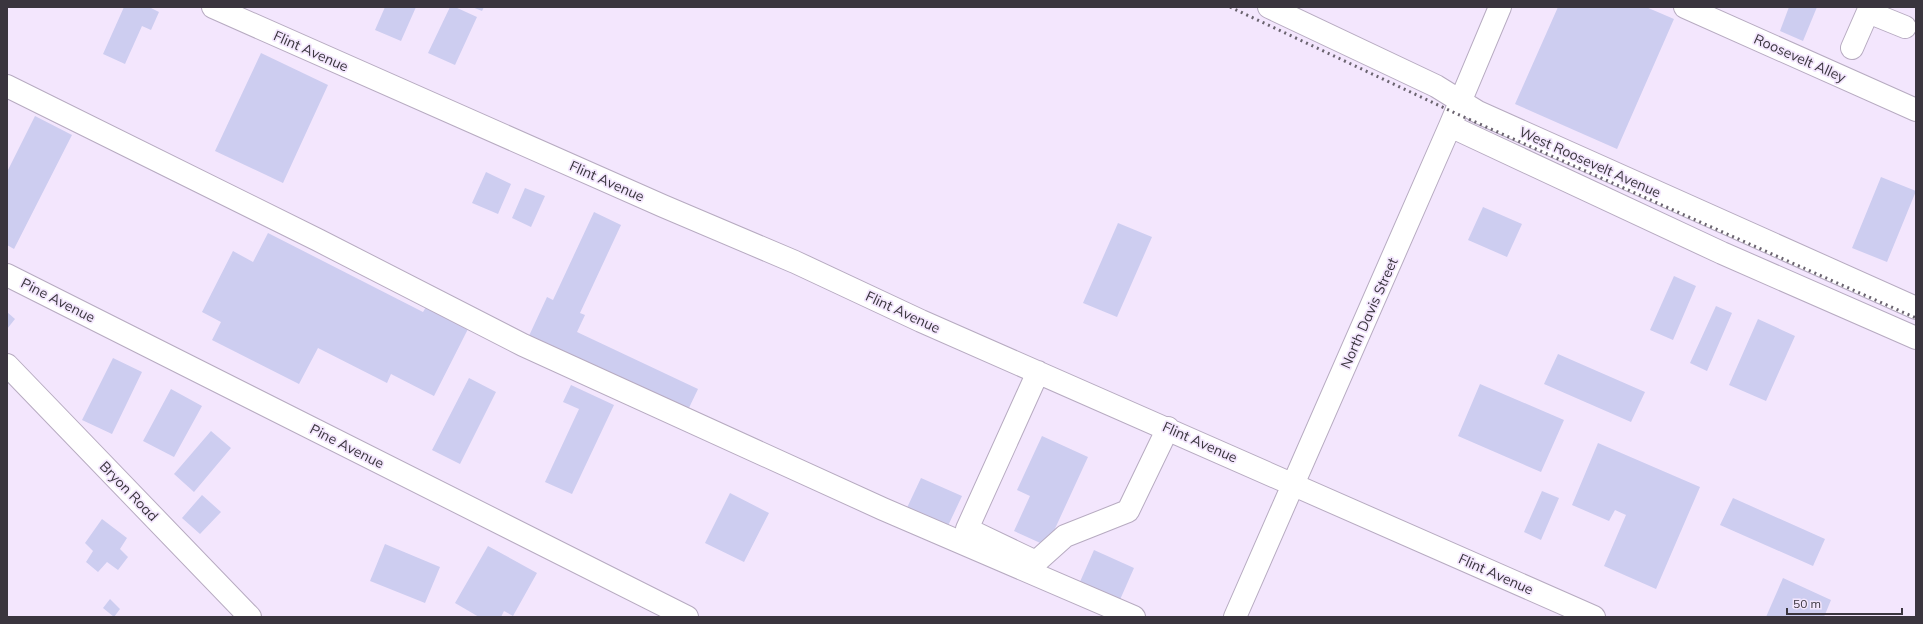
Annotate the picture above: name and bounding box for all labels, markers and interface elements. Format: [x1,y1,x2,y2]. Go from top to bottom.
street label: Flint Avenue [271,26,351,76]
street label: Roosevelt Alley [1751,30,1849,87]
street label: West Roosevelt Avenue [1516,123,1664,201]
street label: Flint Avenue [567,156,647,206]
street label: North Davis Street [1336,255,1402,371]
street label: Pine Avenue [18,274,98,326]
street label: Flint Avenue [863,287,943,337]
street label: Flint Avenue [1160,417,1240,467]
street label: Pine Avenue [307,420,387,472]
street label: Bryon Road [96,457,162,525]
street label: Flint Avenue [1456,549,1536,599]
scale bar [1787,590,1902,616]
text: 50 m [1793,596,1821,611]

